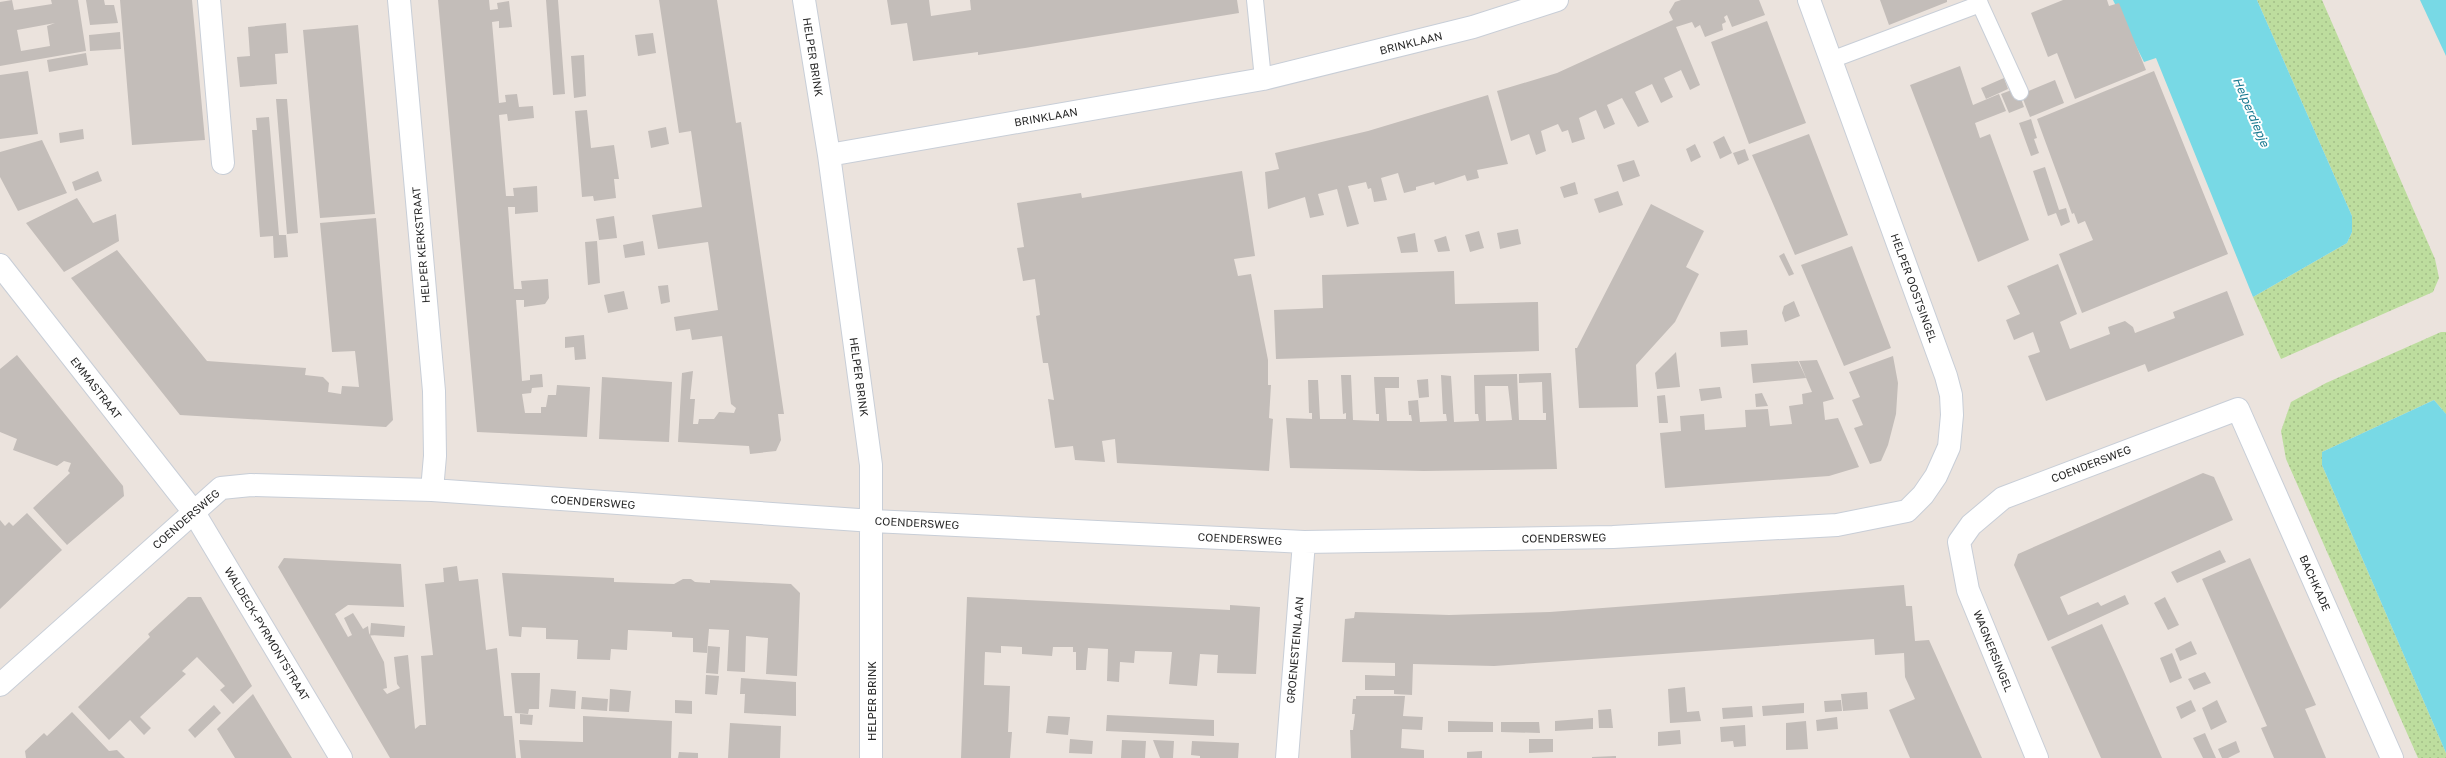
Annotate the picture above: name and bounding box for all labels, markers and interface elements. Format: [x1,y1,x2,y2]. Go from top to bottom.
street label: HELPER BRINK [801,17,826,98]
street label: BRINKLAAN [1378,28,1444,57]
water label: Helperdiepje [2230,75,2273,150]
street label: BRINKLAAN [1013,105,1079,128]
street label: HELPER KERKSTRAAT [409,186,432,304]
street label: HELPER OOSTSINGEL [1889,232,1940,345]
street label: HELPER BRINK [848,337,872,418]
street label: EMMASTRAAT [68,354,125,421]
street label: COENDERSWEG [2049,442,2133,485]
street label: COENDERSWEG [150,486,222,551]
street label: COENDERSWEG [550,492,636,511]
street label: COENDERSWEG [875,514,960,531]
street label: COENDERSWEG [1198,530,1283,547]
street label: COENDERSWEG [1522,530,1607,545]
street label: BACHKADE [2297,553,2334,613]
street label: WALDECK-PYRMONTSTRAAT [222,565,313,703]
street label: GROENESTEINLAAN [1283,596,1306,704]
street label: WAGNERSINGEL [1971,608,2016,694]
street label: HELPER BRINK [865,661,878,741]

